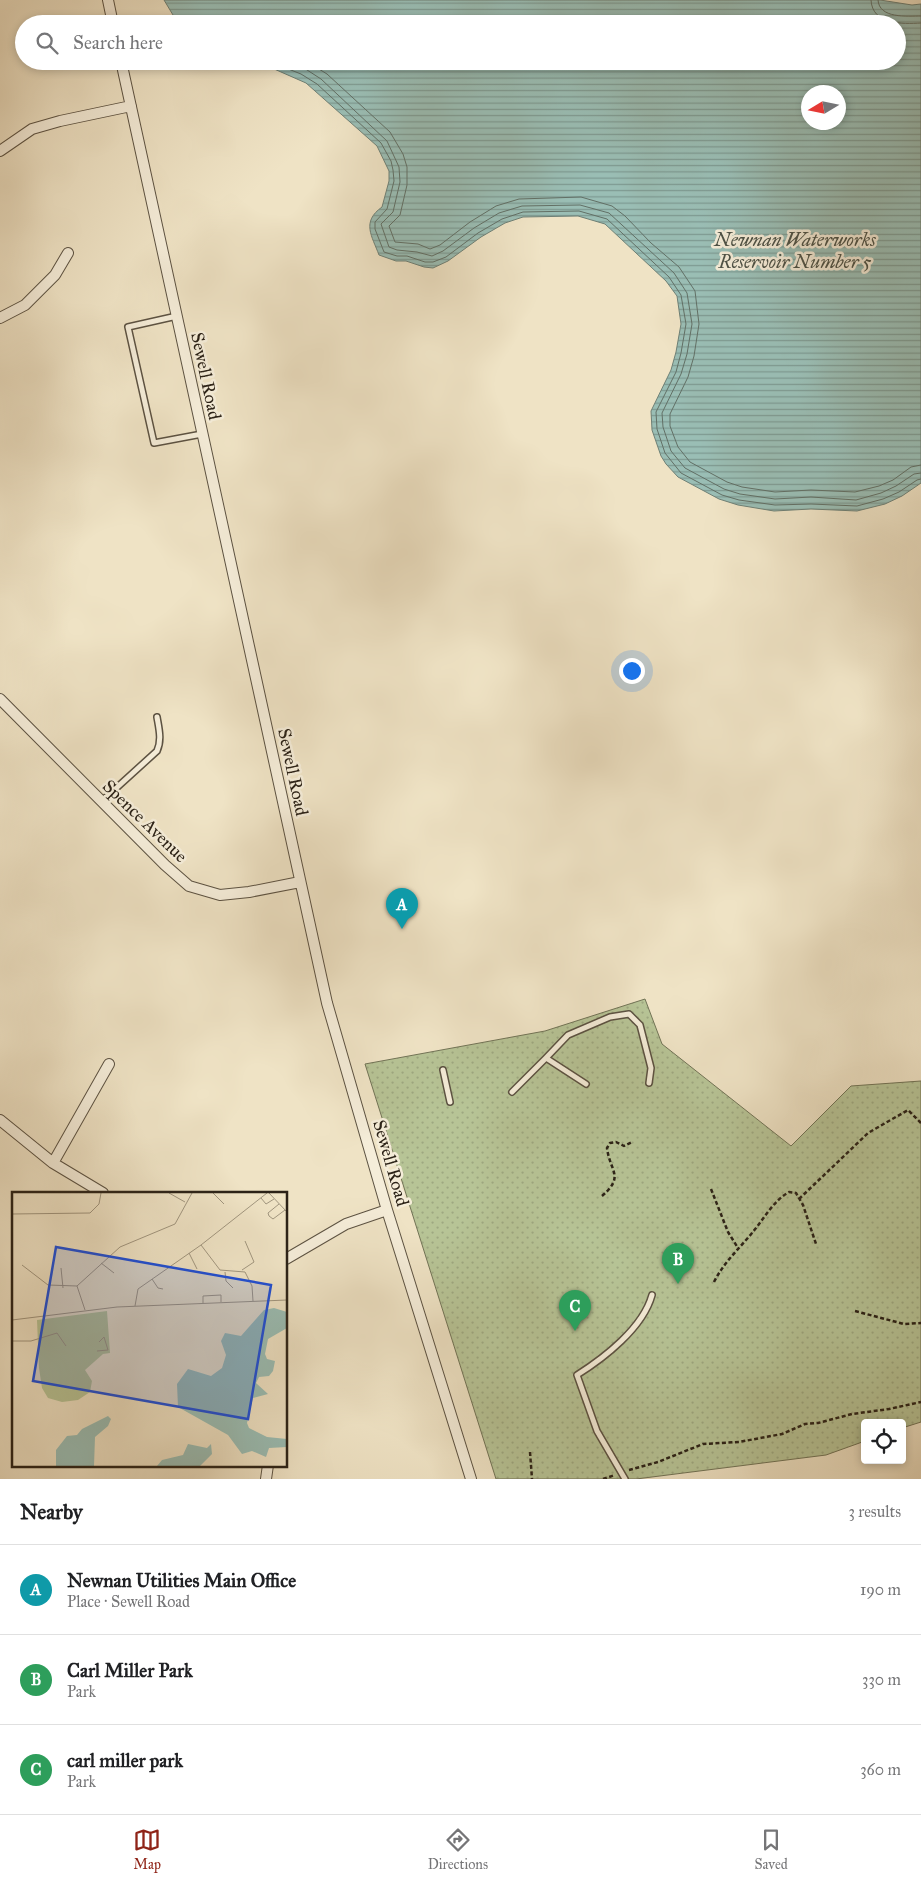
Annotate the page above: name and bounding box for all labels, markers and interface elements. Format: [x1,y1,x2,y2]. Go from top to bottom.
search box [15,15,906,70]
icon: search [33,29,61,57]
text: Search here [73,31,163,54]
north arrow [801,85,846,130]
water label: Newnan Waterworks Reservoir Number 5 [713,228,876,273]
street label: Sewell Road [186,330,226,422]
your location [619,658,645,684]
street label: Sewell Road [273,726,313,818]
street label: Spence Avenue [98,775,192,867]
pin: A [386,888,418,929]
street label: Sewell Road [368,1117,414,1209]
inset map [12,1192,288,1466]
pin: B [662,1243,694,1284]
pin: C [559,1290,591,1331]
map controls [861,1419,906,1464]
button: locate [861,1419,906,1464]
text: Nearby [20,1499,83,1525]
text: 3 results [848,1502,901,1521]
text: Newnan Utilities Main Office [67,1569,296,1592]
text: A [31,1580,41,1599]
text: 190 m [860,1580,901,1599]
text: Place · Sewell Road [67,1592,190,1611]
text: Carl Miller Park [67,1659,193,1682]
text: B [31,1670,41,1689]
text: 330 m [862,1670,901,1689]
text: Park [67,1682,96,1701]
text: carl miller park [67,1749,183,1772]
text: C [31,1760,41,1779]
text: 360 m [860,1760,901,1779]
text: Park [67,1772,96,1791]
tab: Map [133,1826,161,1873]
tab: Directions [428,1826,488,1873]
tab: Saved [755,1826,788,1873]

